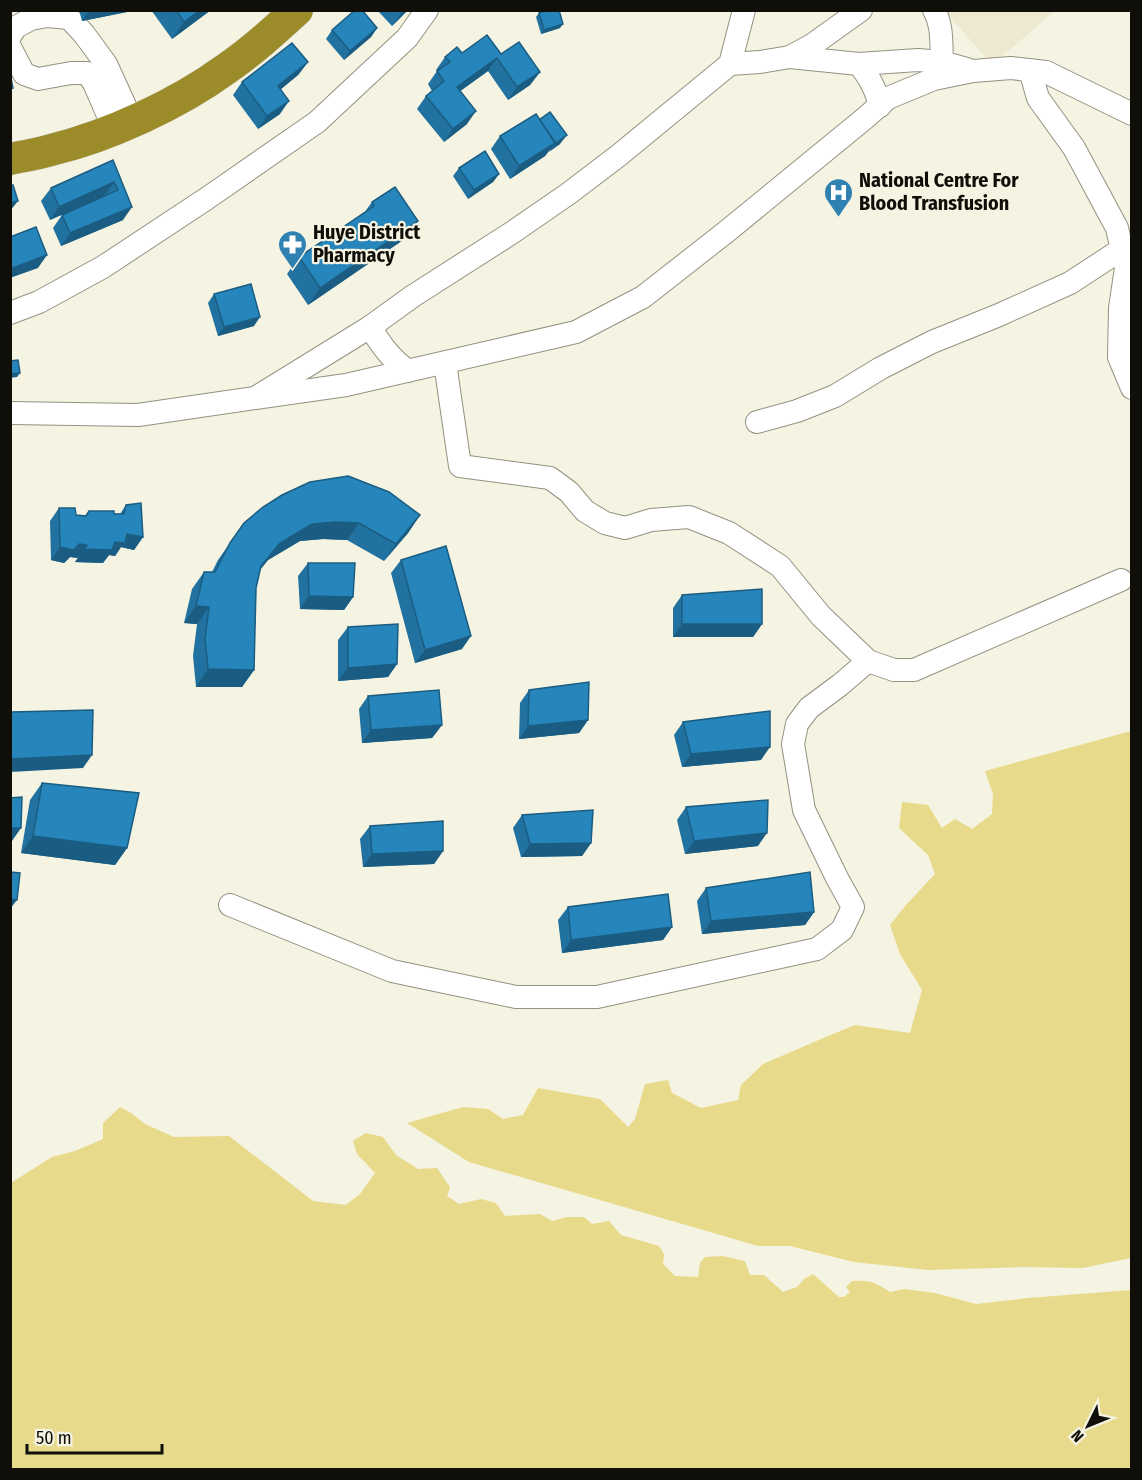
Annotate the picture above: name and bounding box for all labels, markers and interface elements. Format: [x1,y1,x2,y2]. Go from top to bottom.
place label: National Centre For Blood Transfusion [859,168,1019,215]
hospital icon: National Centre For Blood Transfusion [822,176,854,218]
place label: Huye District Pharmacy [313,220,421,267]
pharmacy icon: Huye District Pharmacy [276,228,308,270]
north arrow [1058,1396,1118,1456]
scale bar [27,1417,162,1455]
text: N [1067,1426,1088,1446]
text: 50 m [36,1427,72,1449]

